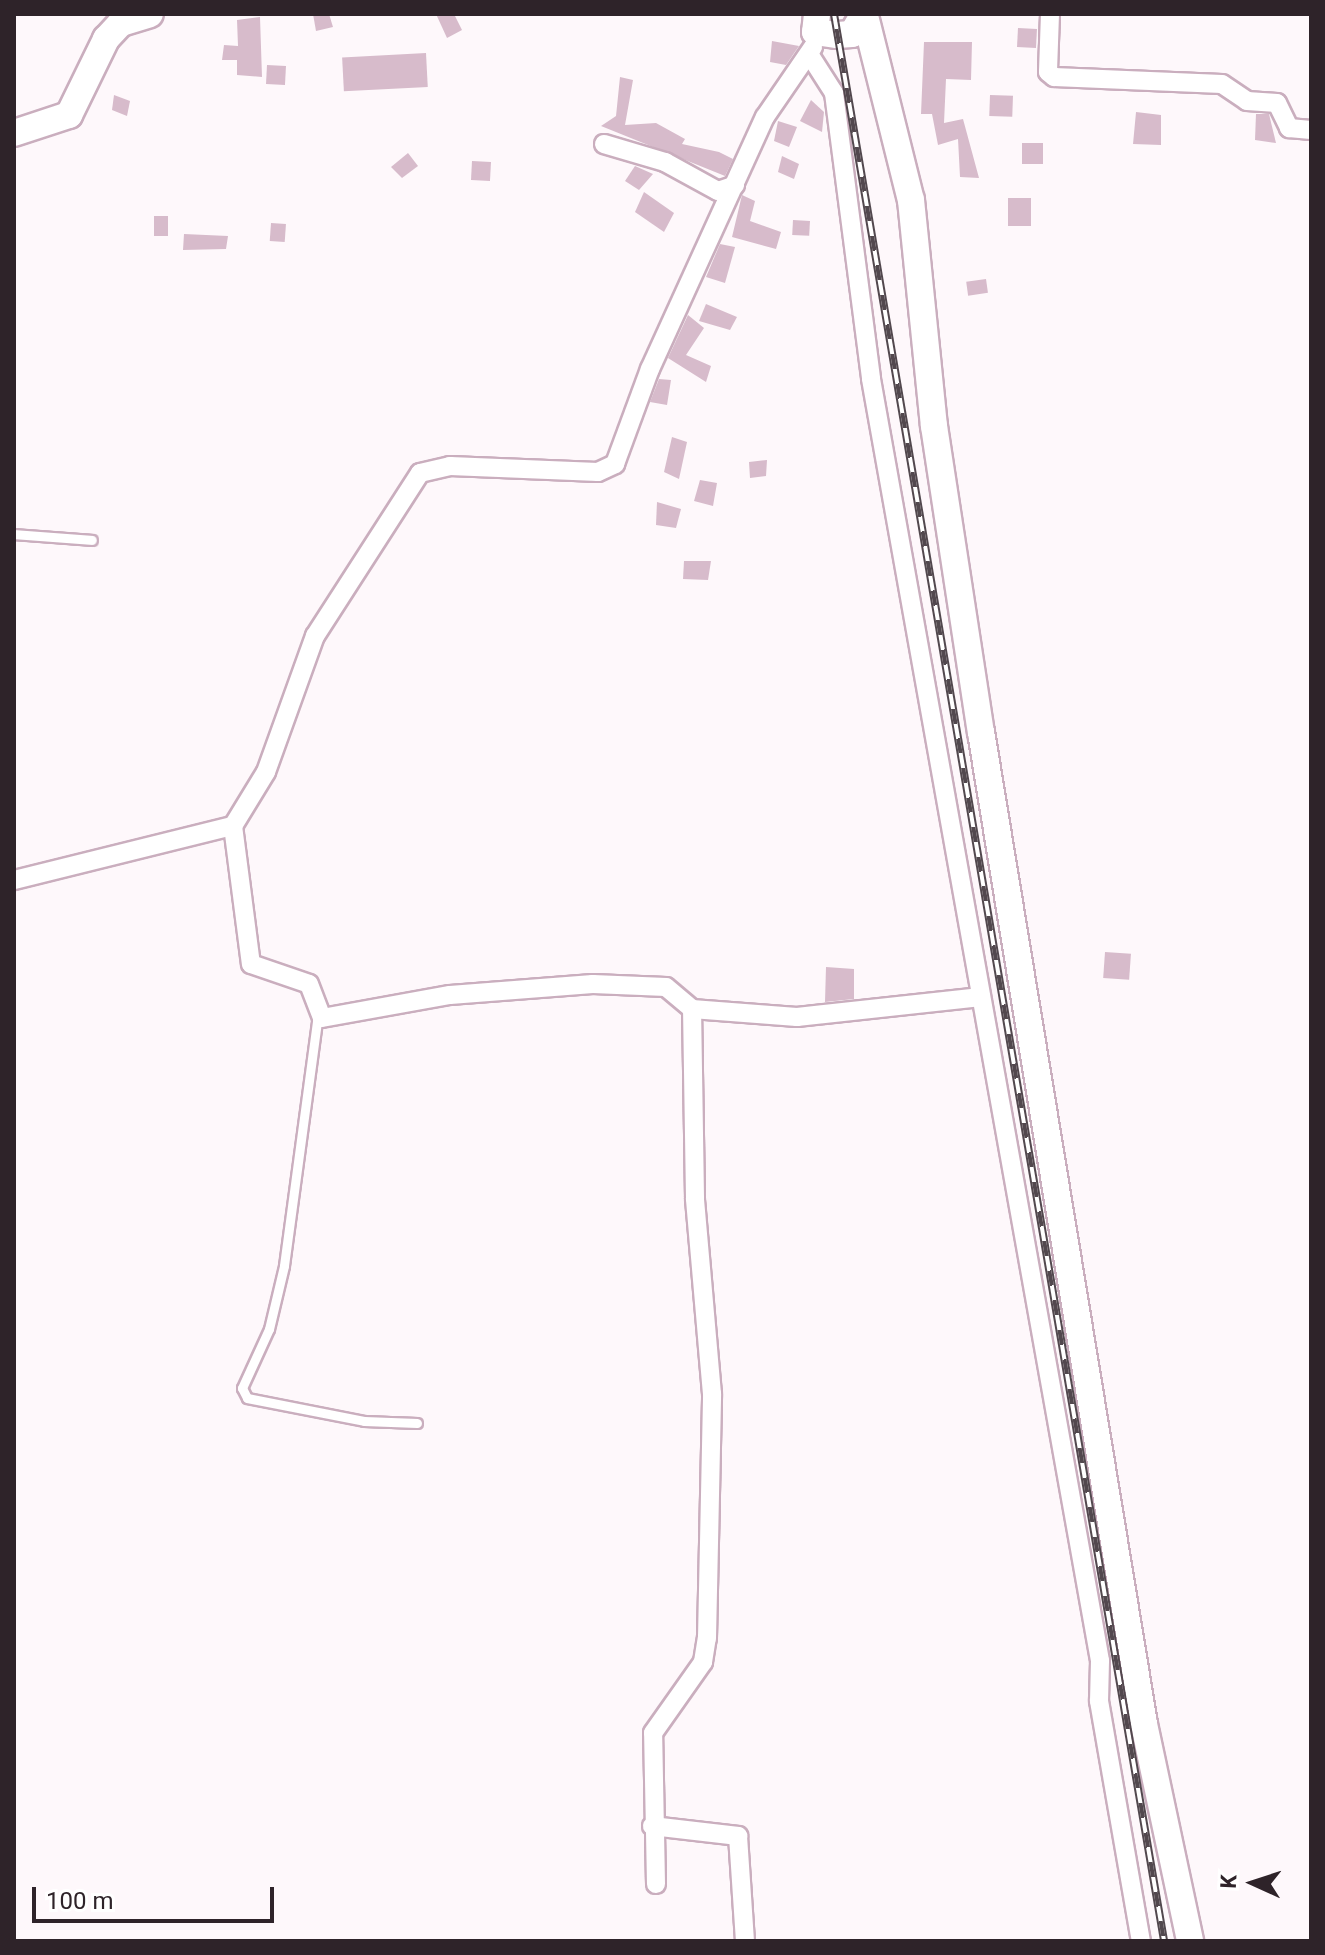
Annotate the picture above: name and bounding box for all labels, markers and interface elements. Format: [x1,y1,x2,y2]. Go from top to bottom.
north arrow [1213,1843,1293,1923]
scale bar [36,1871,278,1921]
text: K [1216,1874,1241,1889]
text: 100 m [46,1887,113,1915]

